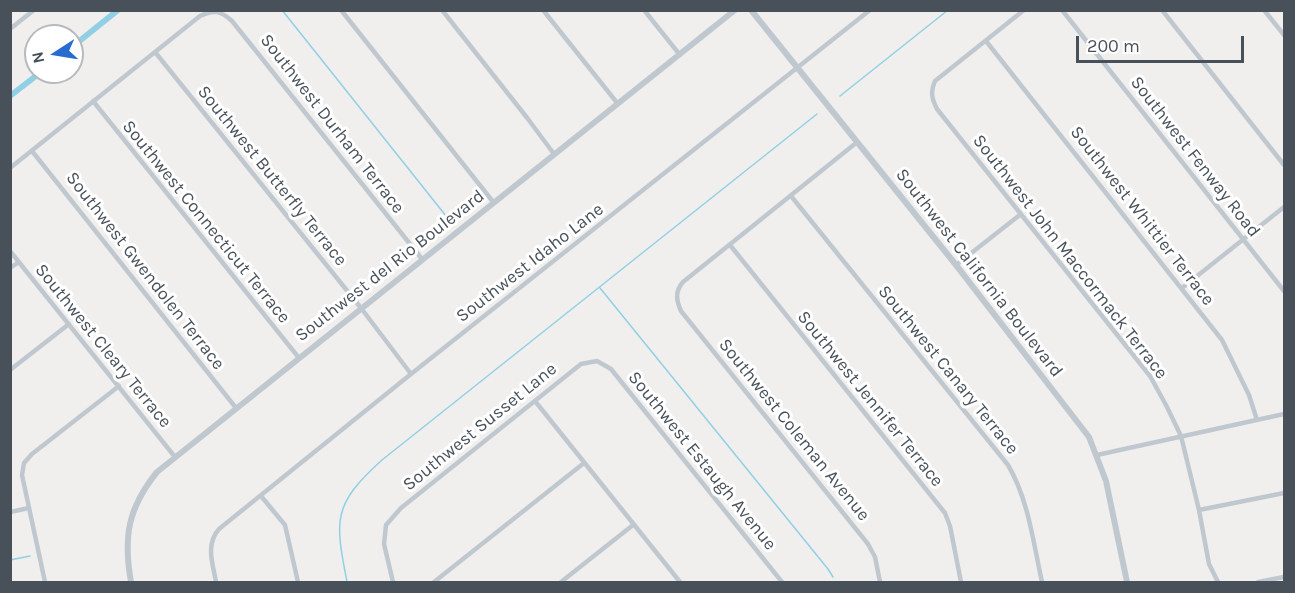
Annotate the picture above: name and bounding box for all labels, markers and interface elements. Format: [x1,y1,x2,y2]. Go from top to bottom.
north arrow [24,24,84,84]
scale bar [1079,24,1247,62]
street label: Southwest Durham Terrace [255,30,409,218]
text: 200 m [1087,35,1140,57]
text: N [27,50,48,65]
street label: Southwest Fenway Road [1126,72,1264,242]
street label: Southwest Butterfly Terrace [193,82,351,270]
street label: Southwest Connecticut Terrace [117,116,295,328]
street label: Southwest Whittier Terrace [1065,122,1219,310]
street label: Southwest John Maccormack Terrace [968,131,1172,383]
street label: Southwest California Boulevard [891,164,1067,382]
street label: Southwest Gwendolen Terrace [61,168,229,374]
street label: Southwest del Rio Boulevard [291,185,489,347]
street label: Southwest Idaho Lane [452,199,608,327]
street label: Southwest Cleary Terrace [30,260,176,432]
street label: Southwest Canary Terrace [873,281,1023,459]
street label: Southwest Jennifer Terrace [792,307,948,491]
street label: Southwest Coleman Avenue [714,334,874,526]
street label: Southwest Susset Lane [399,358,561,496]
street label: Southwest Estaugh Avenue [623,367,781,555]

